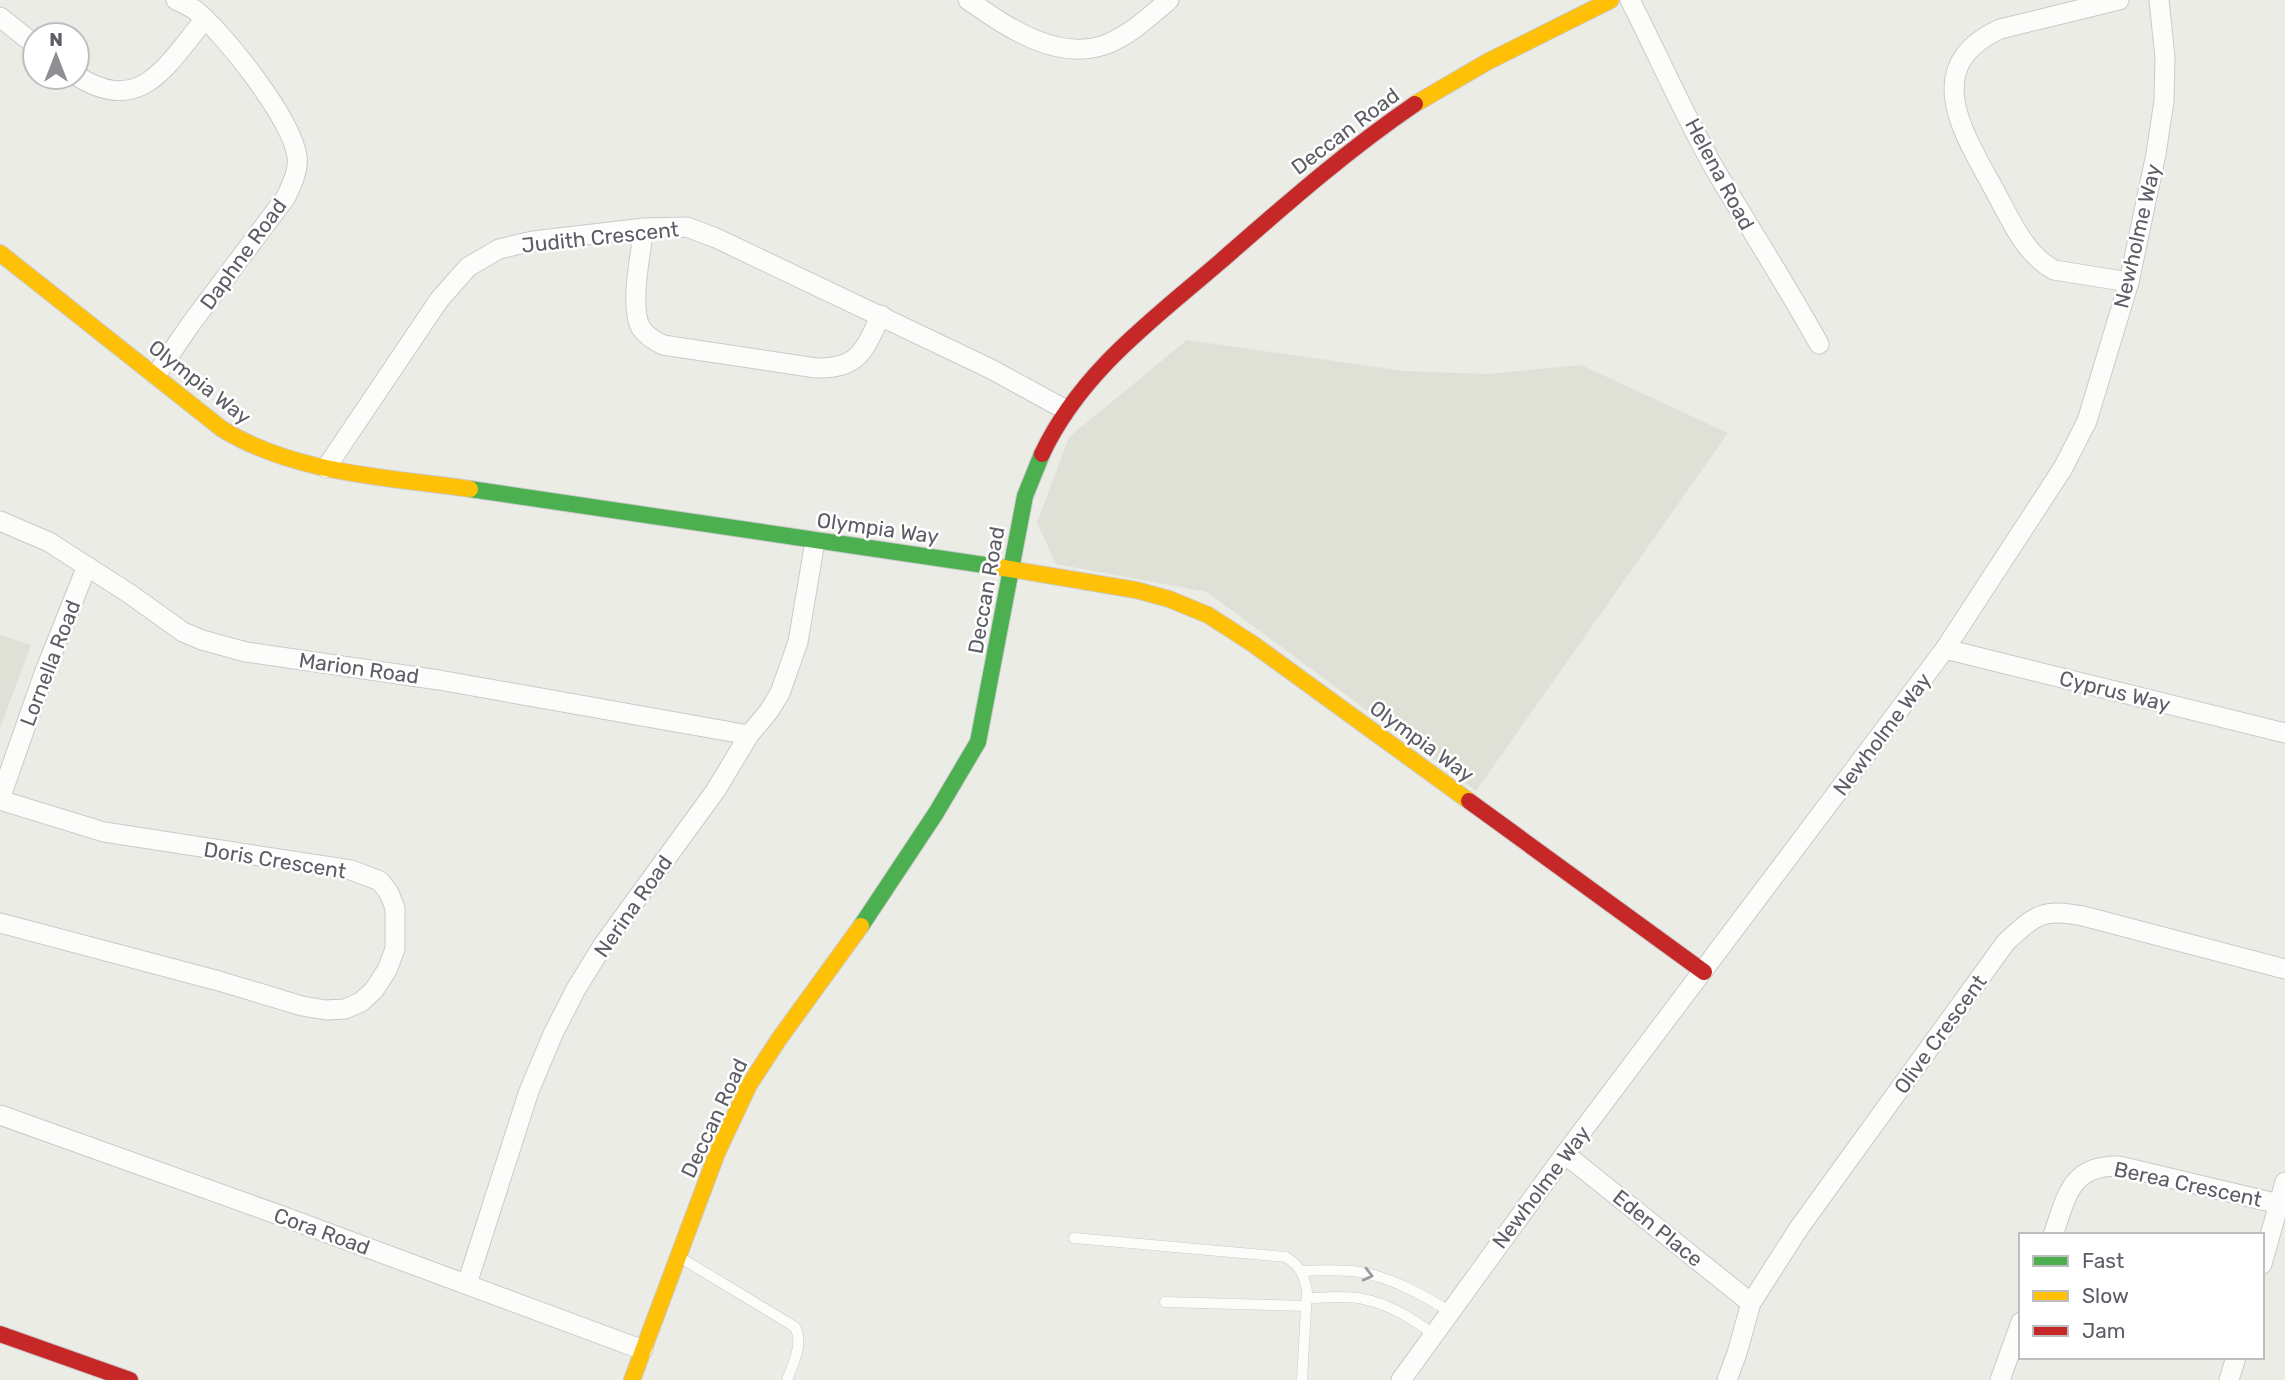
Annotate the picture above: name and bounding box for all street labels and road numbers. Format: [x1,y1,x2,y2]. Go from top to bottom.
street label: Deccan Road [1286,82,1404,180]
street label: Helena Road [1680,114,1760,234]
street label: Newholme Way [2108,161,2166,311]
street label: Daphne Road [194,194,292,314]
street label: Judith Crescent [520,216,680,258]
street label: Olympia Way [144,334,256,430]
street label: Olympia Way [815,507,941,549]
street label: Deccan Road [963,524,1009,656]
street label: Lornella Road [15,597,85,729]
street label: Marion Road [297,647,421,689]
street label: Cyprus Way [2057,665,2173,717]
street label: Newholme Way [1828,667,1937,800]
street label: Olympia Way [1365,695,1479,787]
street label: Doris Crescent [202,836,348,884]
street label: Nerina Road [589,850,677,962]
street label: Olive Crescent [1888,970,1992,1098]
street label: Deccan Road [675,1054,753,1182]
street label: Newholme Way [1487,1120,1596,1253]
street label: Berea Crescent [2112,1156,2264,1212]
street label: Eden Place [1608,1184,1708,1272]
street label: Cora Road [271,1202,373,1260]

